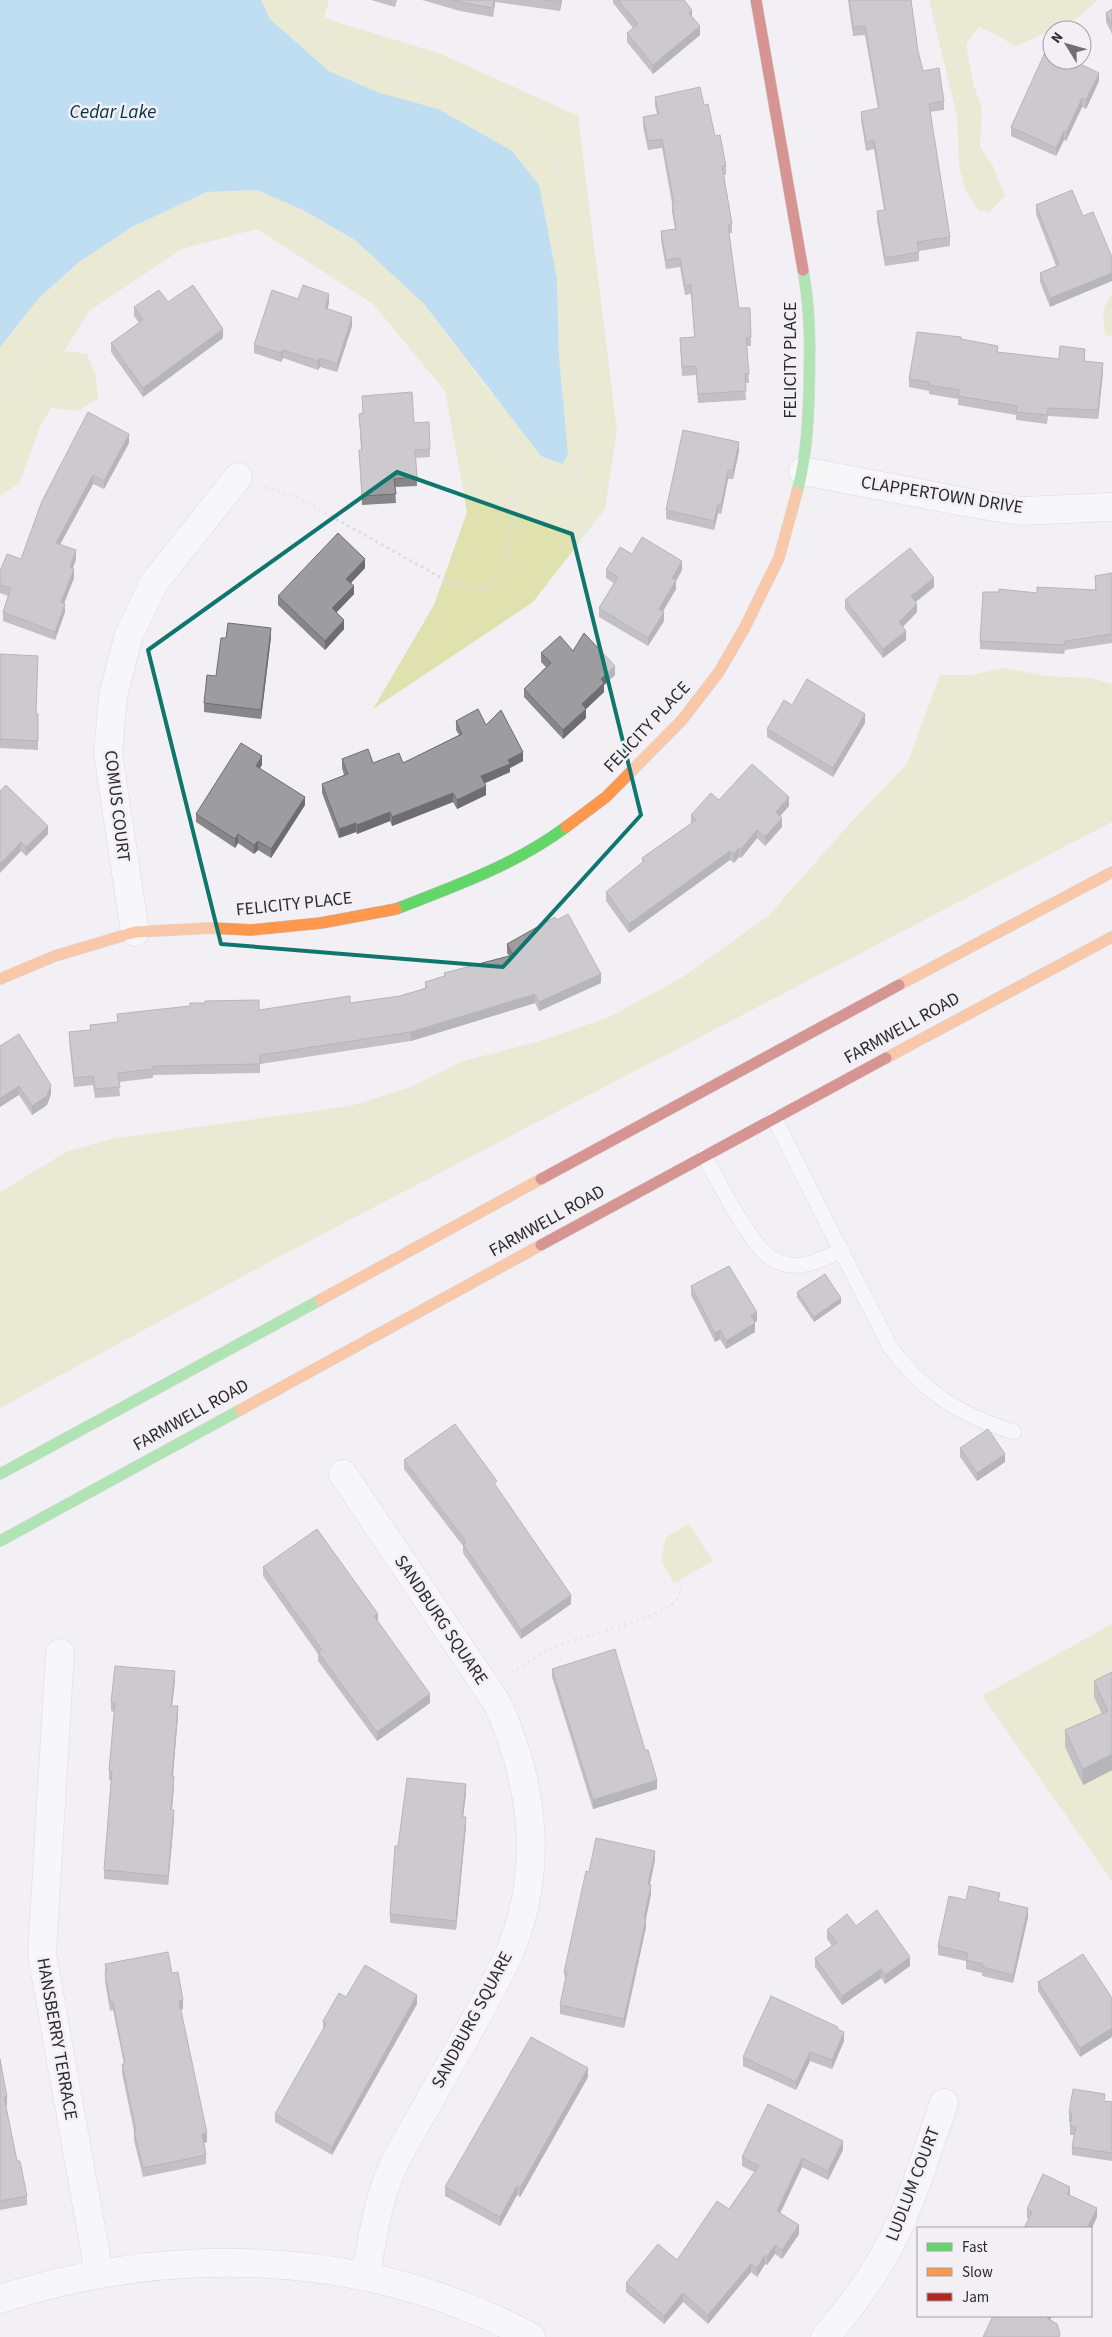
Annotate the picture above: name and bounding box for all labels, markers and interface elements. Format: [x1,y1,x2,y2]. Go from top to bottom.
north arrow [1042,20,1092,70]
text: N [1047,28,1068,48]
water label: Cedar Lake [70,99,156,126]
street label: FELICITY PLACE [778,302,803,418]
street label: CLAPPERTOWN DRIVE [859,470,1025,520]
street label: FELICITY PLACE [598,676,696,778]
street label: COMUS COURT [98,749,136,864]
street label: FELICITY PLACE [235,885,353,923]
street label: FARMWELL ROAD [840,986,964,1070]
street label: FARMWELL ROAD [485,1179,609,1263]
street label: FARMWELL ROAD [129,1373,253,1457]
street label: SANDBURG SQUARE [388,1550,494,1690]
street label: SANDBURG SQUARE [425,1947,519,2093]
street label: HANSBERRY TERRACE [30,1956,84,2122]
street label: LUDLUM COURT [880,2123,946,2245]
legend [917,2227,1092,2317]
text: Fast [962,2237,988,2258]
text: Slow [962,2262,993,2283]
text: Jam [962,2287,989,2308]

